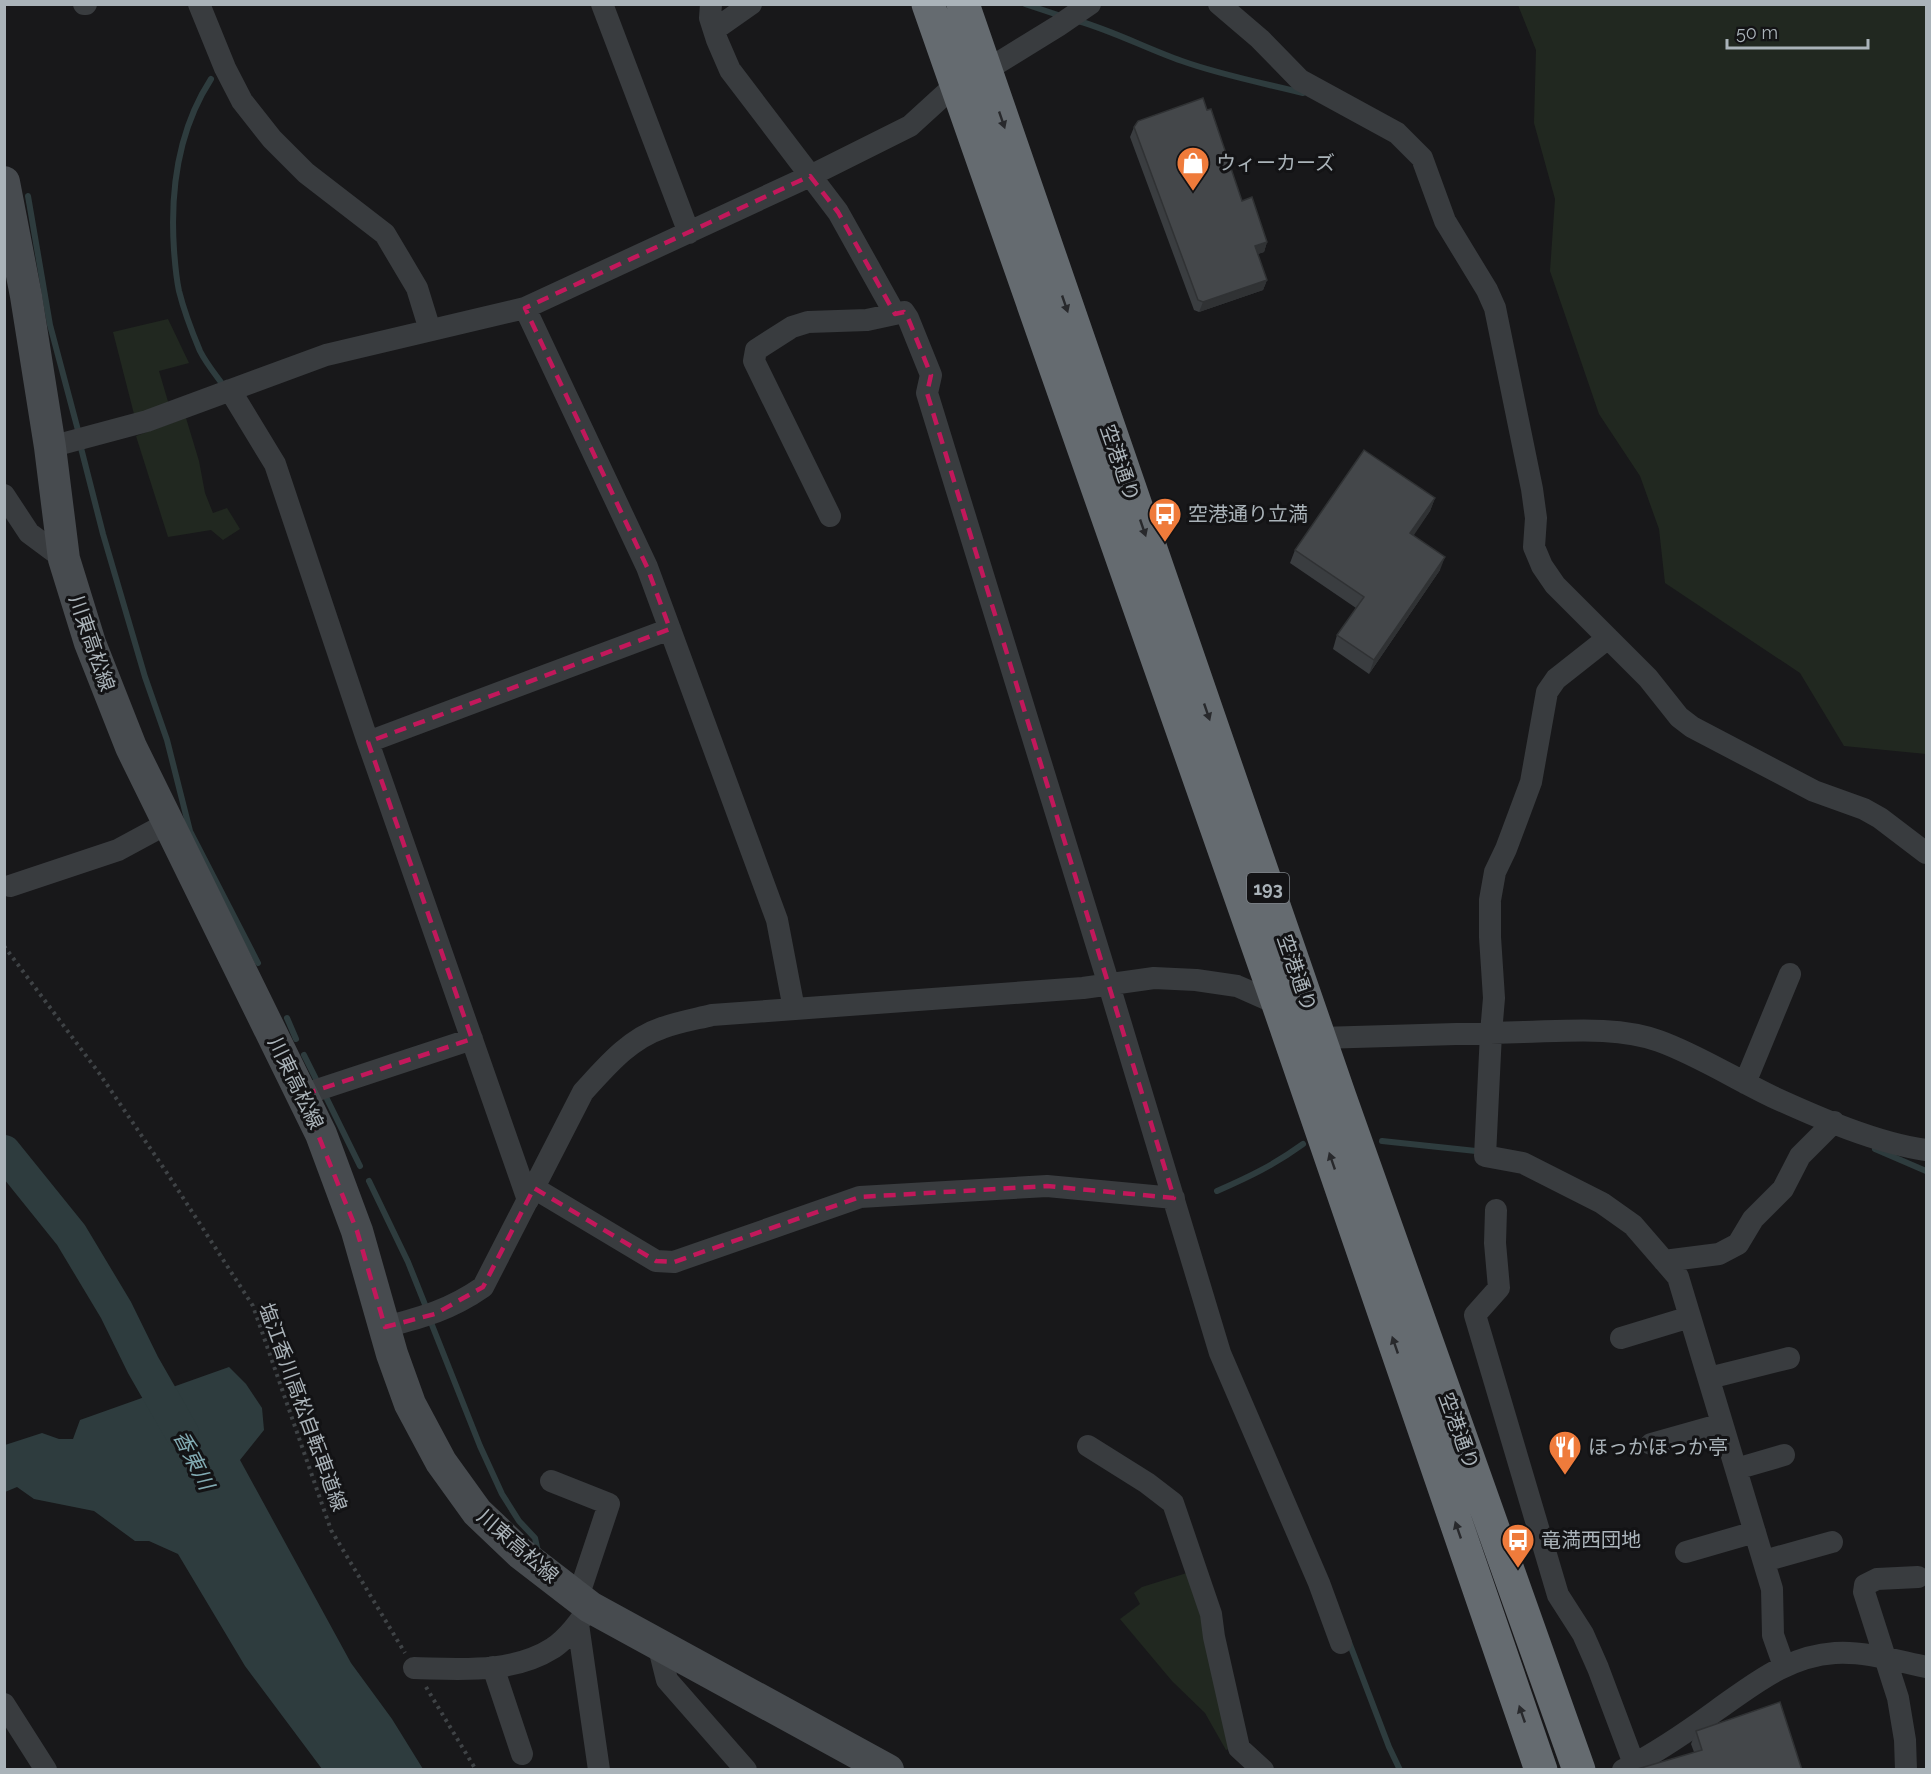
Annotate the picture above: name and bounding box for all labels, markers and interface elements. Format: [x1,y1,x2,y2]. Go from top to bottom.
scale bar [1727,12,1868,50]
text: 50 m [1736,22,1778,43]
one-way arrow [997,111,1007,129]
shop icon: ウィーカーズ [1175,145,1211,192]
place label: ウィーカーズ [1216,151,1335,175]
one-way arrow [1061,295,1071,313]
street label: 空港通り [1096,421,1144,505]
bus stop icon: 空港通り立満 [1147,496,1183,543]
place label: 空港通り立満 [1188,502,1308,526]
one-way arrow [1138,519,1148,537]
street label: 川東高松線 [64,592,120,694]
one-way arrow [1202,703,1212,721]
road number: 193 [1247,873,1289,903]
street label: 空港通り [1273,931,1321,1015]
street label: 川東高松線 [263,1033,329,1133]
one-way arrow [1326,1152,1336,1170]
street label: 塩江香川高松自転車道線 [254,1300,352,1514]
one-way arrow [1389,1336,1399,1354]
street label: 空港通り [1434,1389,1484,1473]
water label: 香東川 [169,1426,220,1496]
restaurant icon: ほっかほっか亭 [1547,1429,1583,1476]
place label: ほっかほっか亭 [1588,1435,1728,1459]
street label: 川東高松線 [472,1504,564,1588]
one-way arrow [1453,1521,1462,1539]
bus stop icon: 竜満西団地 [1500,1522,1536,1569]
place label: 竜満西団地 [1541,1528,1641,1552]
one-way arrow [1516,1705,1526,1723]

